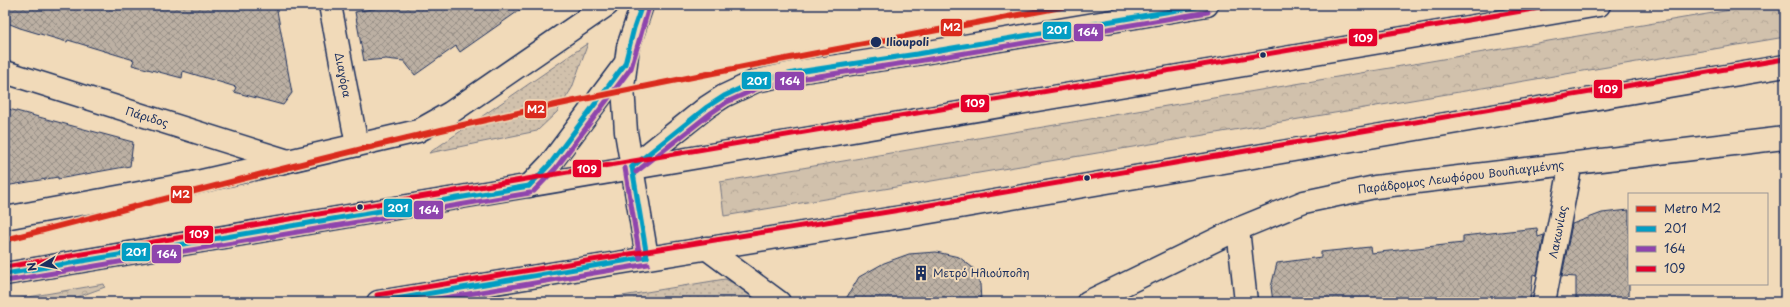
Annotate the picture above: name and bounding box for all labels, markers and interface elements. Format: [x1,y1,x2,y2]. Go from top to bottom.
line badge: Μ2 [940,18,963,37]
text: Μ2 [943,18,961,35]
line badge: 201 [1042,21,1072,40]
text: 201 [1046,21,1068,38]
line badge: 164 [1073,23,1104,42]
text: 164 [1078,23,1099,40]
line badge: 109 [1348,28,1378,47]
text: 109 [1353,29,1373,46]
place label: Ilioupoli [886,33,930,50]
marker: Ilioupoli [869,35,883,49]
unlabelled marker [1258,50,1268,60]
street label: Διαγόρα [331,51,356,99]
line badge: 201 [741,71,772,90]
line badge: 164 [774,71,805,91]
text: 201 [746,72,768,89]
text: 164 [780,72,801,89]
line badge: 109 [1593,79,1623,99]
text: 109 [1598,80,1618,97]
line badge: 109 [960,94,990,113]
text: 109 [965,94,985,111]
line badge: Μ2 [524,100,547,119]
text: Μ2 [527,100,545,117]
street label: Πάριδος [124,102,171,131]
street label: Παράδρομος Λεωφόρου Βουλιαγμένης [1357,155,1565,198]
line badge: 109 [572,159,602,178]
text: 109 [577,160,597,177]
unlabelled marker [1082,173,1092,183]
line badge: Μ2 [170,185,193,204]
text: Μ2 [172,185,190,202]
legend [1628,193,1768,285]
line badge: 201 [383,198,413,218]
text: 201 [387,199,409,216]
text: Metro Μ2 [1664,199,1721,217]
line badge: 164 [413,200,444,220]
text: 164 [419,201,440,218]
unlabelled marker [355,202,365,212]
street label: Λακωνίας [1544,204,1571,260]
text: 201 [1664,219,1687,237]
line badge: 109 [184,225,214,244]
text: 109 [189,225,209,242]
text: 164 [1664,239,1686,257]
line badge: 201 [121,242,151,262]
text: 201 [125,243,147,260]
line badge: 164 [151,244,182,264]
north arrow [22,245,62,285]
text: 164 [157,245,178,262]
text: 109 [1664,259,1685,277]
text: N [22,261,41,273]
building icon: Μετρό Ηλιούπολη [912,264,930,282]
place label: Μετρό Ηλιούπολη [933,264,1029,281]

